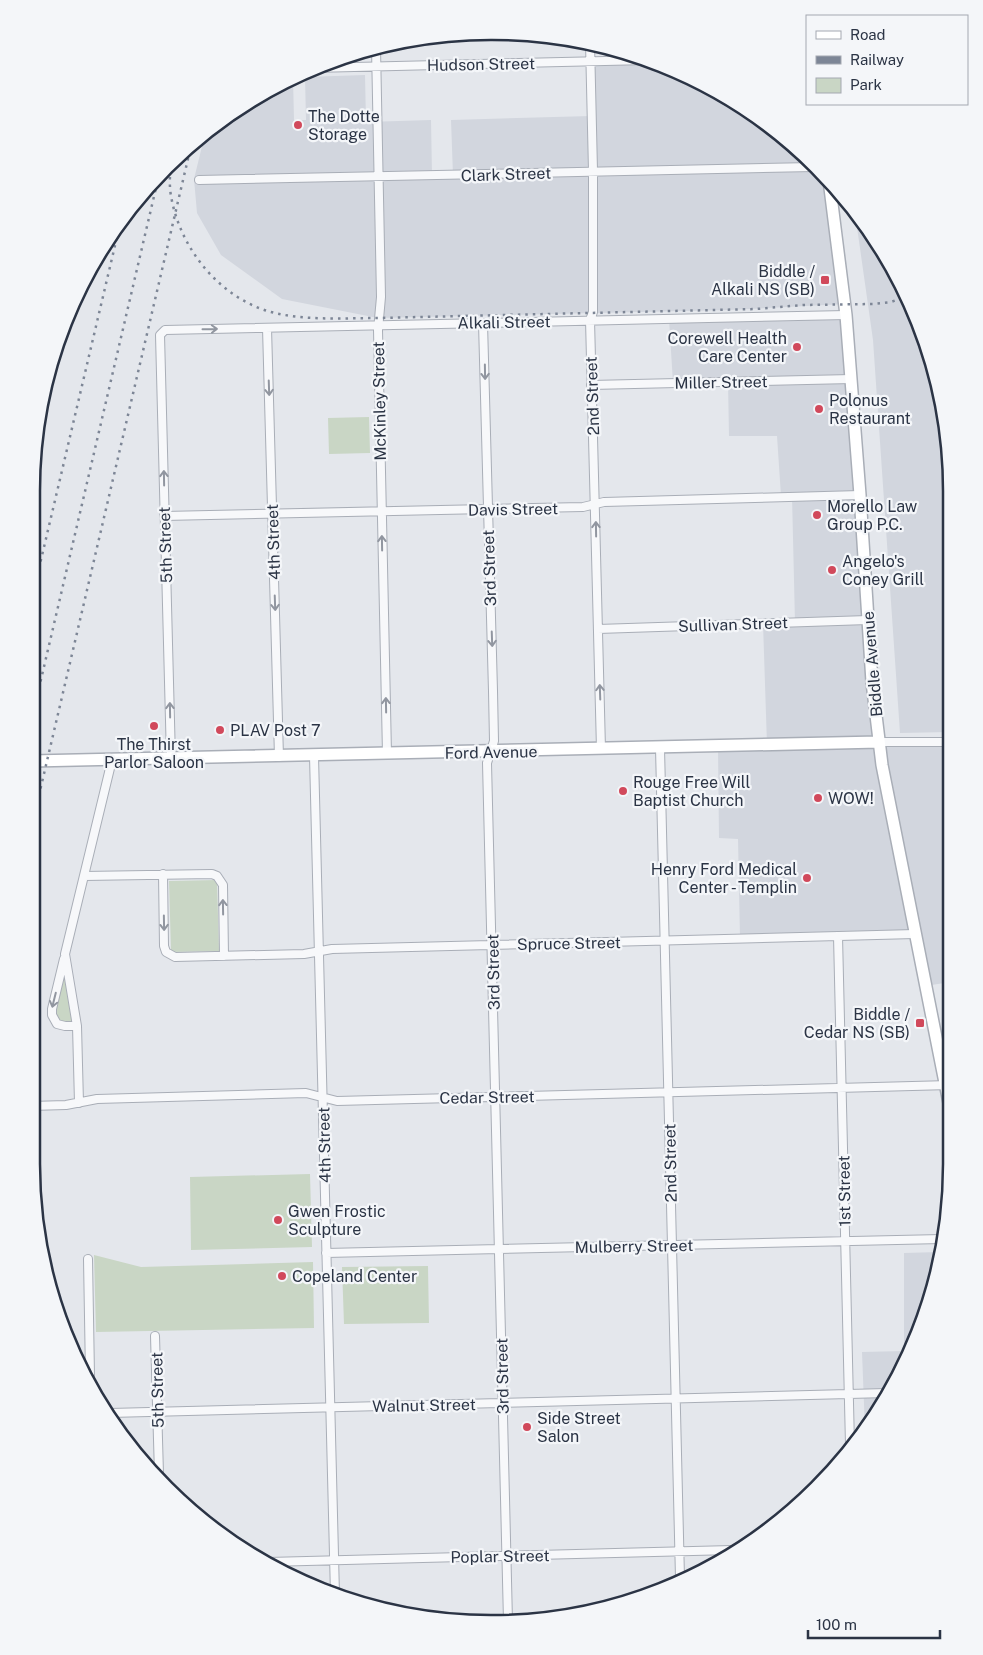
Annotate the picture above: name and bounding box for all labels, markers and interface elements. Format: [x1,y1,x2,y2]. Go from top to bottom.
legend [806,15,968,105]
text: Road [850,26,886,43]
text: Railway [850,51,904,68]
street label: Hudson Street [427,54,535,75]
text: Park [850,76,882,93]
place label: The Dotte Storage [308,107,380,144]
marker: The Dotte Storage [292,119,304,131]
street label: Clark Street [460,163,552,186]
place label: Biddle / Alkali NS (SB) [711,262,815,299]
marker: Biddle / Alkali NS (SB) [819,274,831,286]
street label: Alkali Street [457,312,551,333]
one-way arrow [202,324,218,334]
place label: Corewell Health Care Center [668,329,787,366]
street label: McKinley Street [369,341,390,461]
marker: Corewell Health Care Center [791,341,803,353]
street label: 2nd Street [582,356,603,436]
one-way arrow [480,364,489,380]
street label: Miller Street [674,372,768,393]
one-way arrow [264,380,273,396]
place label: Polonus Restaurant [829,391,911,428]
marker: Polonus Restaurant [813,403,825,415]
one-way arrow [159,470,168,486]
place label: Morello Law Group P.C. [827,497,918,534]
street label: Davis Street [468,499,558,520]
street label: 4th Street [263,504,284,580]
street label: 5th Street [155,507,176,583]
marker: Morello Law Group P.C. [811,509,823,521]
one-way arrow [591,521,601,538]
street label: 3rd Street [479,529,500,606]
one-way arrow [377,535,387,552]
place label: Angelo's Coney Grill [842,552,924,589]
marker: Angelo's Coney Grill [826,564,838,576]
one-way arrow [270,594,279,610]
street label: Biddle Avenue [858,610,887,718]
street label: Sullivan Street [678,613,788,636]
one-way arrow [487,631,496,647]
one-way arrow [595,684,604,700]
one-way arrow [381,698,391,714]
one-way arrow [165,702,175,718]
marker: The Thirst Parlor Saloon [148,720,160,732]
place label: PLAV Post 7 [230,721,321,740]
marker: PLAV Post 7 [214,724,226,736]
place label: The Thirst Parlor Saloon [104,735,204,772]
street label: Ford Avenue [444,742,538,763]
place label: Rouge Free Will Baptist Church [633,773,750,810]
marker: Rouge Free Will Baptist Church [617,785,629,797]
place label: WOW! [828,789,874,808]
marker: WOW! [812,792,824,804]
place label: Henry Ford Medical Center - Templin [651,860,797,897]
marker: Henry Ford Medical Center - Templin [801,872,813,884]
one-way arrow [218,899,228,916]
one-way arrow [159,914,169,931]
street label: Spruce Street [517,933,621,954]
street label: 3rd Street [483,934,504,1010]
one-way arrow [49,991,58,1007]
place label: Biddle / Cedar NS (SB) [804,1005,910,1042]
marker: Biddle / Cedar NS (SB) [914,1017,926,1029]
street label: Cedar Street [439,1087,535,1108]
street label: 4th Street [314,1107,335,1183]
street label: 2nd Street [660,1123,681,1203]
street label: 1st Street [834,1155,855,1227]
place label: Gwen Frostic Sculpture [288,1202,386,1239]
marker: Gwen Frostic Sculpture [272,1214,284,1226]
street label: Mulberry Street [574,1236,694,1257]
place label: Copeland Center [292,1267,417,1286]
marker: Copeland Center [276,1270,288,1282]
street label: 3rd Street [492,1338,513,1414]
street label: 5th Street [147,1352,168,1428]
street label: Walnut Street [372,1395,476,1416]
place label: Side Street Salon [537,1409,621,1446]
marker: Side Street Salon [521,1421,533,1433]
street label: Poplar Street [450,1546,550,1567]
scale bar [808,1608,940,1640]
text: 100 m [816,1616,857,1633]

